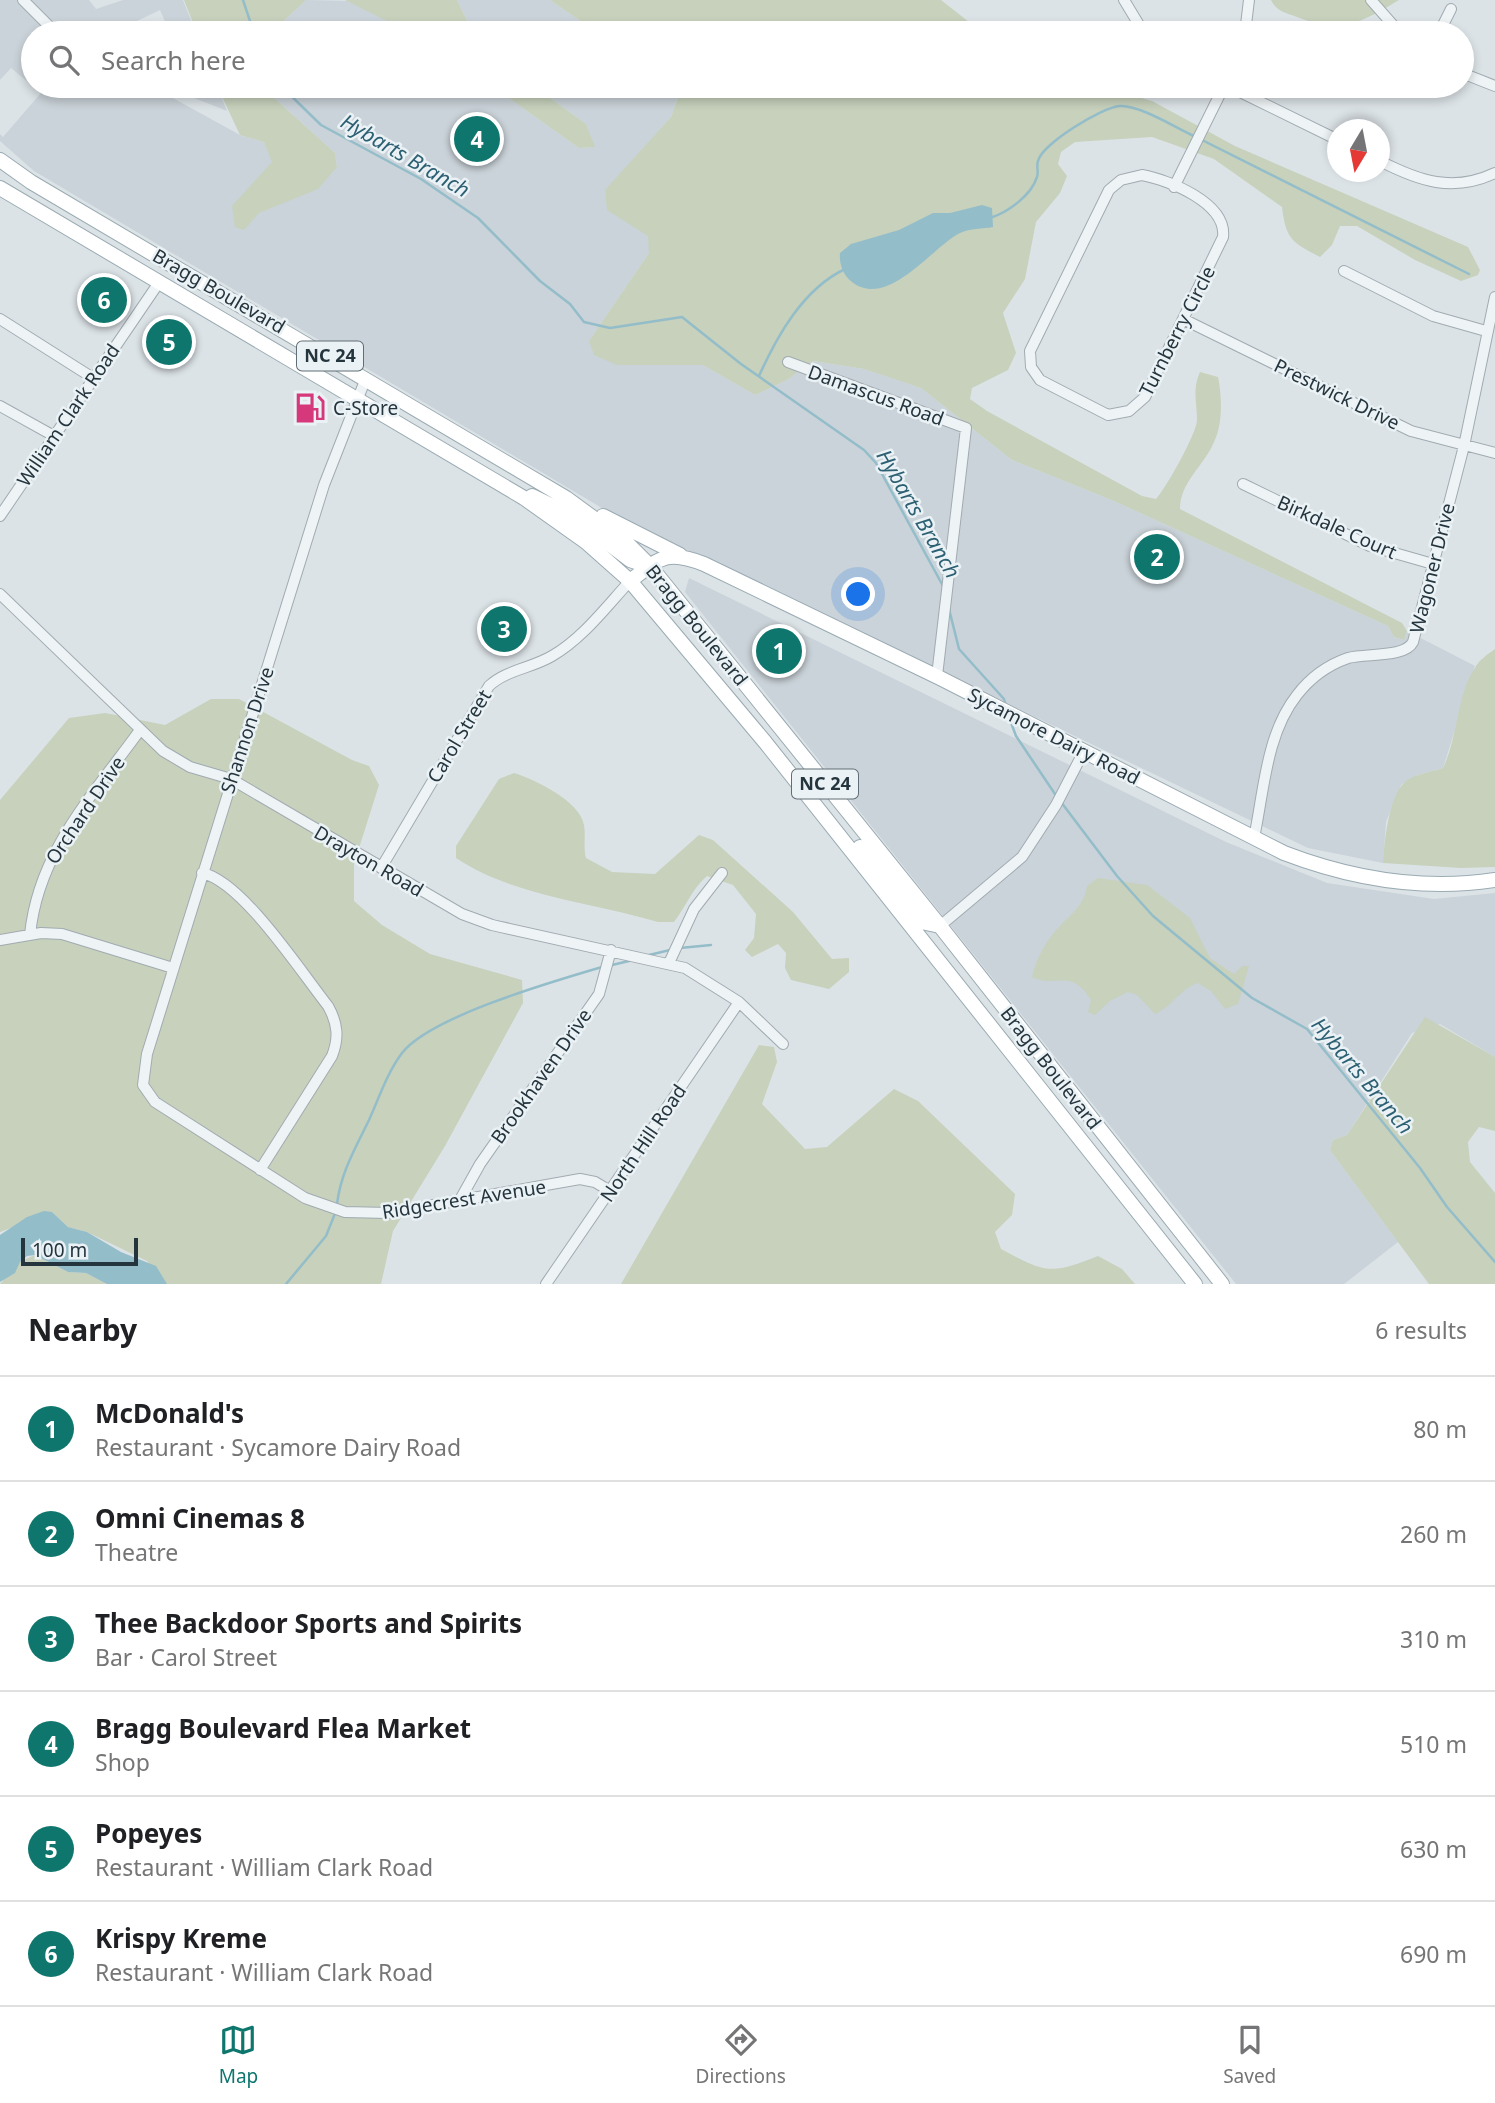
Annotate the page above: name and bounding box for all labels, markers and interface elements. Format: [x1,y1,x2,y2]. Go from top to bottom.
search box [21,21,1474,98]
icon: search [45,41,83,79]
text: Search here [101,42,246,78]
water label: Hybarts Branch [336,107,475,203]
pin: 4 [454,113,500,165]
north arrow [1327,119,1390,182]
street label: Bragg Boulevard [148,242,290,340]
street label: Turnberry Circle [1133,261,1221,401]
pin: 6 [81,274,127,326]
pin: 5 [146,316,192,368]
street label: William Clark Road [11,339,125,491]
road number: NC 24 [297,342,363,370]
street label: Prestwick Drive [1270,352,1404,436]
street label: Damascus Road [805,358,947,432]
fuel station icon: C-Store [293,391,327,425]
place label: C-Store [333,395,398,421]
water label: Hybarts Branch [871,444,967,583]
street label: Birkdale Court [1273,489,1401,565]
street label: Wagoner Drive [1403,500,1461,636]
pin: 2 [1134,531,1180,583]
street label: Bragg Boulevard [640,559,754,691]
your location [841,577,875,611]
pin: 3 [481,603,527,655]
pin: 1 [756,625,802,677]
street label: Shannon Drive [214,663,280,797]
street label: Sycamore Dairy Road [964,681,1144,791]
street label: Carol Street [421,684,497,787]
street label: Orchard Drive [39,751,131,869]
road number: NC 24 [792,770,858,798]
street label: Drayton Road [310,819,428,903]
street label: Bragg Boulevard [995,1001,1107,1135]
street label: Brookhaven Drive [485,1003,597,1149]
water label: Hybarts Branch [1306,1011,1420,1140]
street label: North Hill Road [594,1079,692,1207]
street label: Ridgecrest Avenue [380,1173,548,1225]
scale bar [21,1235,138,1267]
text: 100 m [32,1237,87,1263]
text: Nearby [28,1309,137,1350]
text: 6 results [1375,1314,1467,1346]
text: McDonald's [95,1395,244,1431]
text: 1 [44,1413,58,1445]
text: 80 m [1413,1413,1467,1445]
text: Restaurant · Sycamore Dairy Road [95,1431,461,1463]
text: Omni Cinemas 8 [95,1500,305,1536]
text: 2 [44,1518,58,1550]
text: 260 m [1400,1518,1467,1550]
text: Theatre [95,1536,178,1568]
text: Thee Backdoor Sports and Spirits [95,1605,522,1641]
text: 3 [44,1623,58,1655]
text: 310 m [1400,1623,1467,1655]
text: Bar · Carol Street [95,1641,277,1673]
text: Bragg Boulevard Flea Market [95,1710,471,1746]
text: 4 [44,1728,58,1760]
text: 510 m [1400,1728,1467,1760]
text: Shop [95,1746,150,1778]
text: Popeyes [95,1815,202,1851]
text: 5 [44,1833,58,1865]
text: 630 m [1400,1833,1467,1865]
text: Restaurant · William Clark Road [95,1851,433,1883]
text: Krispy Kreme [95,1920,267,1956]
text: 6 [44,1938,58,1970]
text: 690 m [1400,1938,1467,1970]
text: Restaurant · William Clark Road [95,1956,433,1988]
tab: Map [219,2021,258,2089]
tab: Directions [696,2021,786,2089]
tab: Saved [1223,2021,1276,2089]

